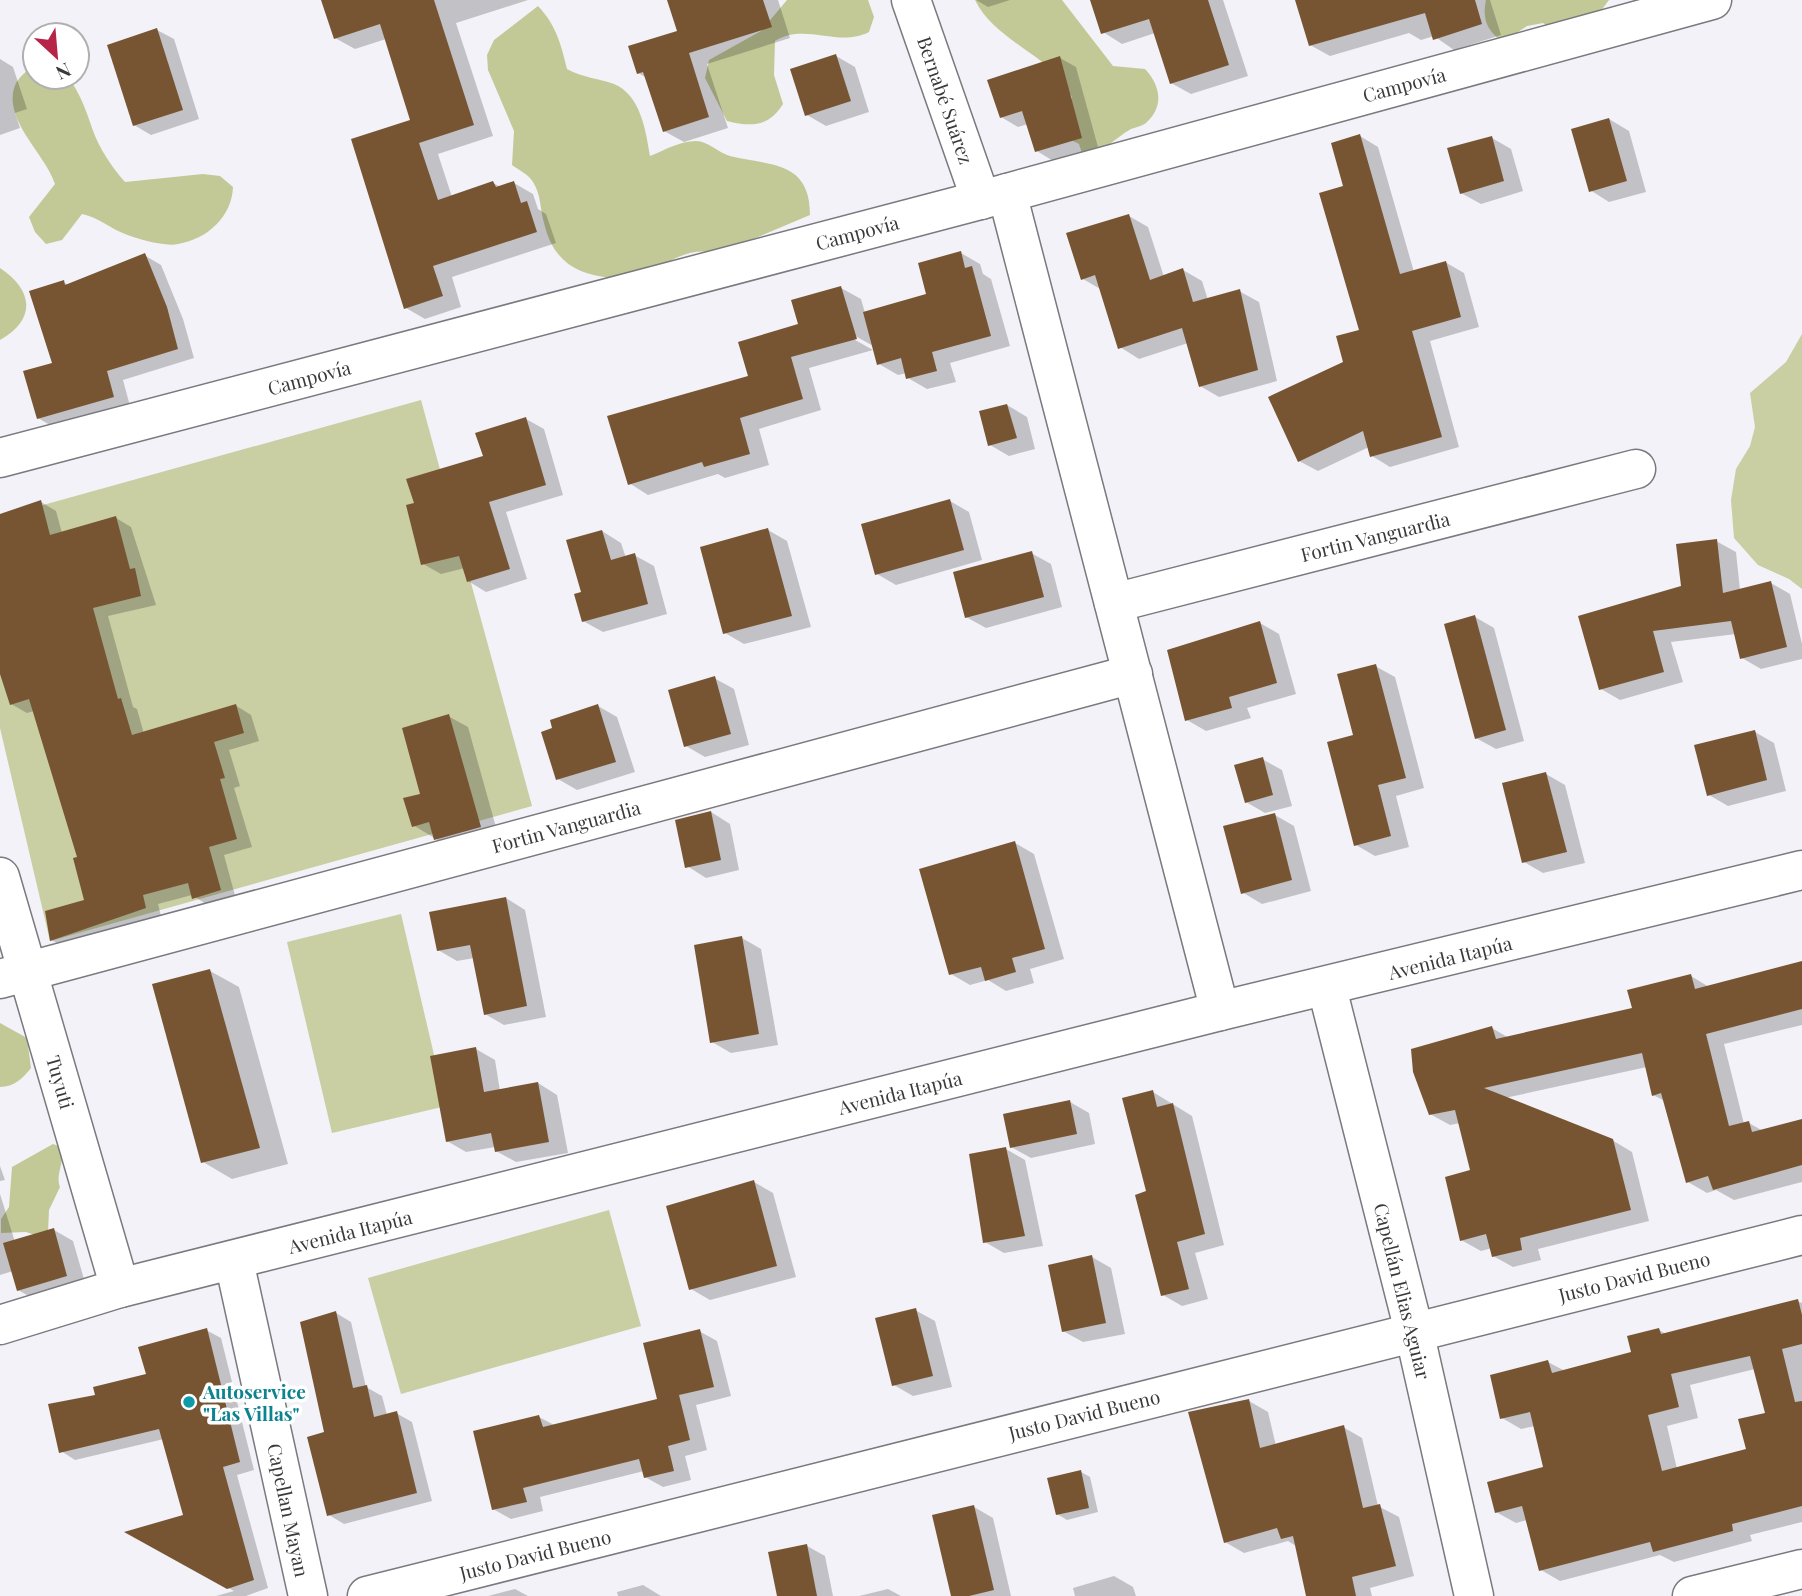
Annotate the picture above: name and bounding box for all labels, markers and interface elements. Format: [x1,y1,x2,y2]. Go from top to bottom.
north arrow [21,21,91,91]
street label: Bernabé Suárez [912,33,980,167]
text: N [52,57,76,87]
street label: Campovía [1360,60,1449,108]
street label: Campovía [813,208,902,256]
street label: Campovía [265,353,354,401]
street label: Fortin Vanguardia [1298,505,1453,567]
street label: Fortin Vanguardia [489,793,644,858]
street label: Avenida Itapúa [1384,929,1515,985]
street label: Tuyuti [41,1052,81,1112]
street label: Avenida Itapúa [834,1064,965,1120]
street label: Capellán Elias Aguiar [1369,1200,1438,1382]
street label: Avenida Itapúa [284,1203,415,1259]
street label: Justo David Bueno [1555,1245,1712,1308]
place label: Autoservice "Las Villas" [202,1378,306,1426]
street label: Justo David Bueno [1005,1383,1162,1446]
marker: Autoservice "Las Villas" [181,1394,197,1410]
street label: Capellan Mayan [262,1441,316,1580]
street label: Justo David Bueno [456,1523,613,1586]

